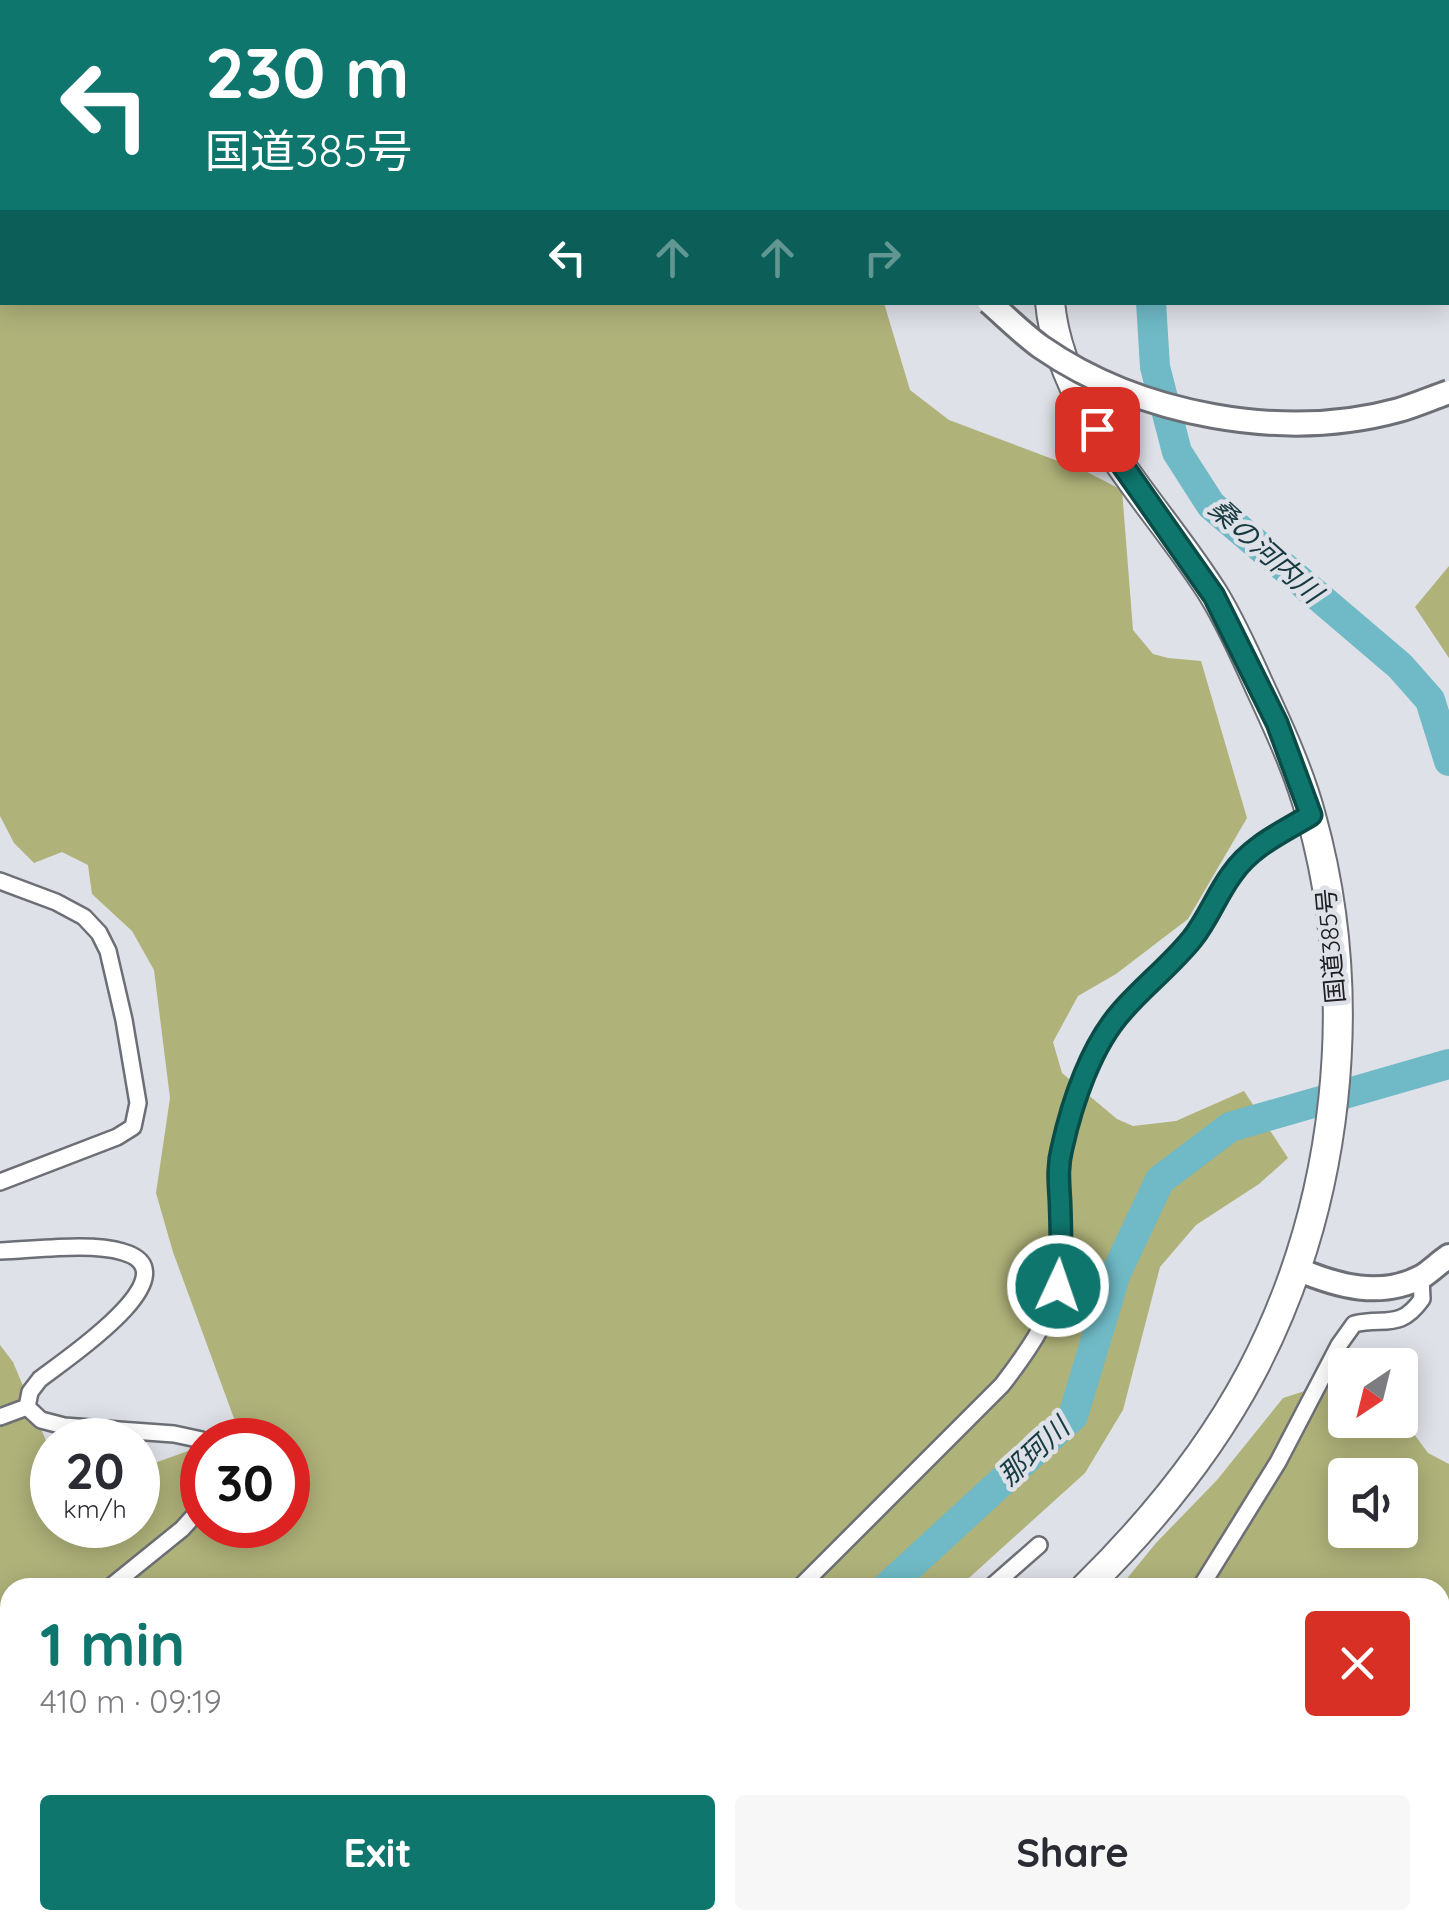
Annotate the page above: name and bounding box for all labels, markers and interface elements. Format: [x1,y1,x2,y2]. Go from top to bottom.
text: 230 m [205,28,410,116]
icon: left [40,40,170,170]
text: 国道385号 [205,122,412,178]
icon: left [540,230,595,285]
icon: ahead [645,230,700,285]
icon: ahead [750,230,805,285]
icon: right [855,230,910,285]
pin [1055,387,1140,472]
icon: arrive [1070,402,1125,457]
water label: 桑の河内川 [1202,490,1332,612]
street label: 国道385号 [1310,887,1350,1005]
position arrow [1006,1234,1110,1338]
north arrow [1328,1348,1418,1438]
map controls [1328,1348,1418,1548]
water label: 那珂川 [990,1408,1078,1492]
speed limit sign: 30 [180,1418,310,1548]
text: 20 [65,1439,125,1502]
button: sound [1328,1458,1418,1548]
text: km/h [63,1493,127,1524]
text: 1 min [40,1606,185,1681]
button: close [1305,1611,1410,1716]
text: 410 m · 09:19 [40,1681,222,1721]
button: Exit [40,1795,715,1910]
button: Share [735,1795,1410,1910]

